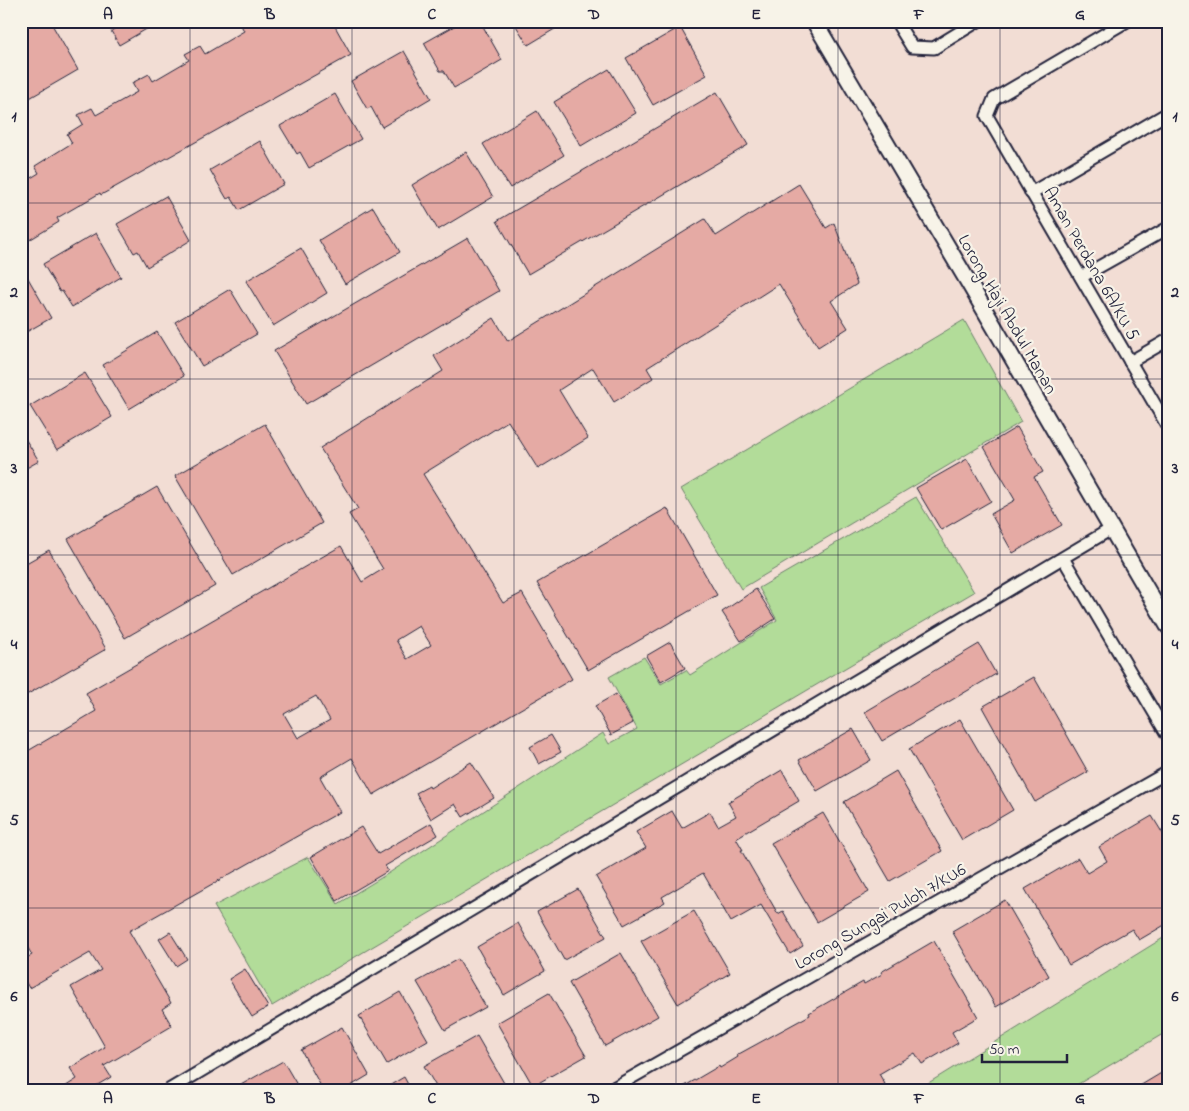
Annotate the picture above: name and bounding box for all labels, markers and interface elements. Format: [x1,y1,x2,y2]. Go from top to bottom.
text: A [103,3,113,27]
text: B [264,3,276,27]
text: C [428,3,437,27]
text: D [587,3,600,27]
text: E [751,3,761,27]
text: F [913,3,925,27]
text: G [1075,3,1085,27]
text: 1 [11,105,17,129]
text: 1 [1172,105,1178,129]
street label: Aman Perdana 6A/KU 5 [1036,182,1145,346]
street label: Lorong Haji Abdul Manan [949,230,1063,400]
text: 2 [9,281,18,305]
text: 2 [1170,281,1179,305]
text: 3 [10,457,18,481]
text: 3 [1171,457,1179,481]
text: 4 [10,633,18,657]
text: 4 [1171,633,1179,657]
text: 5 [9,809,19,833]
text: 5 [1170,809,1180,833]
street label: Lorong Sungai Puloh 7/KU6 [790,858,972,978]
text: 6 [9,985,18,1009]
text: 6 [1170,985,1179,1009]
scale bar [982,1031,1066,1063]
text: 50 m [989,1039,1020,1061]
text: A [103,1087,113,1111]
text: B [264,1087,276,1111]
text: C [428,1087,437,1111]
text: D [587,1087,600,1111]
text: E [751,1087,761,1111]
text: F [913,1087,925,1111]
text: G [1075,1087,1085,1111]

